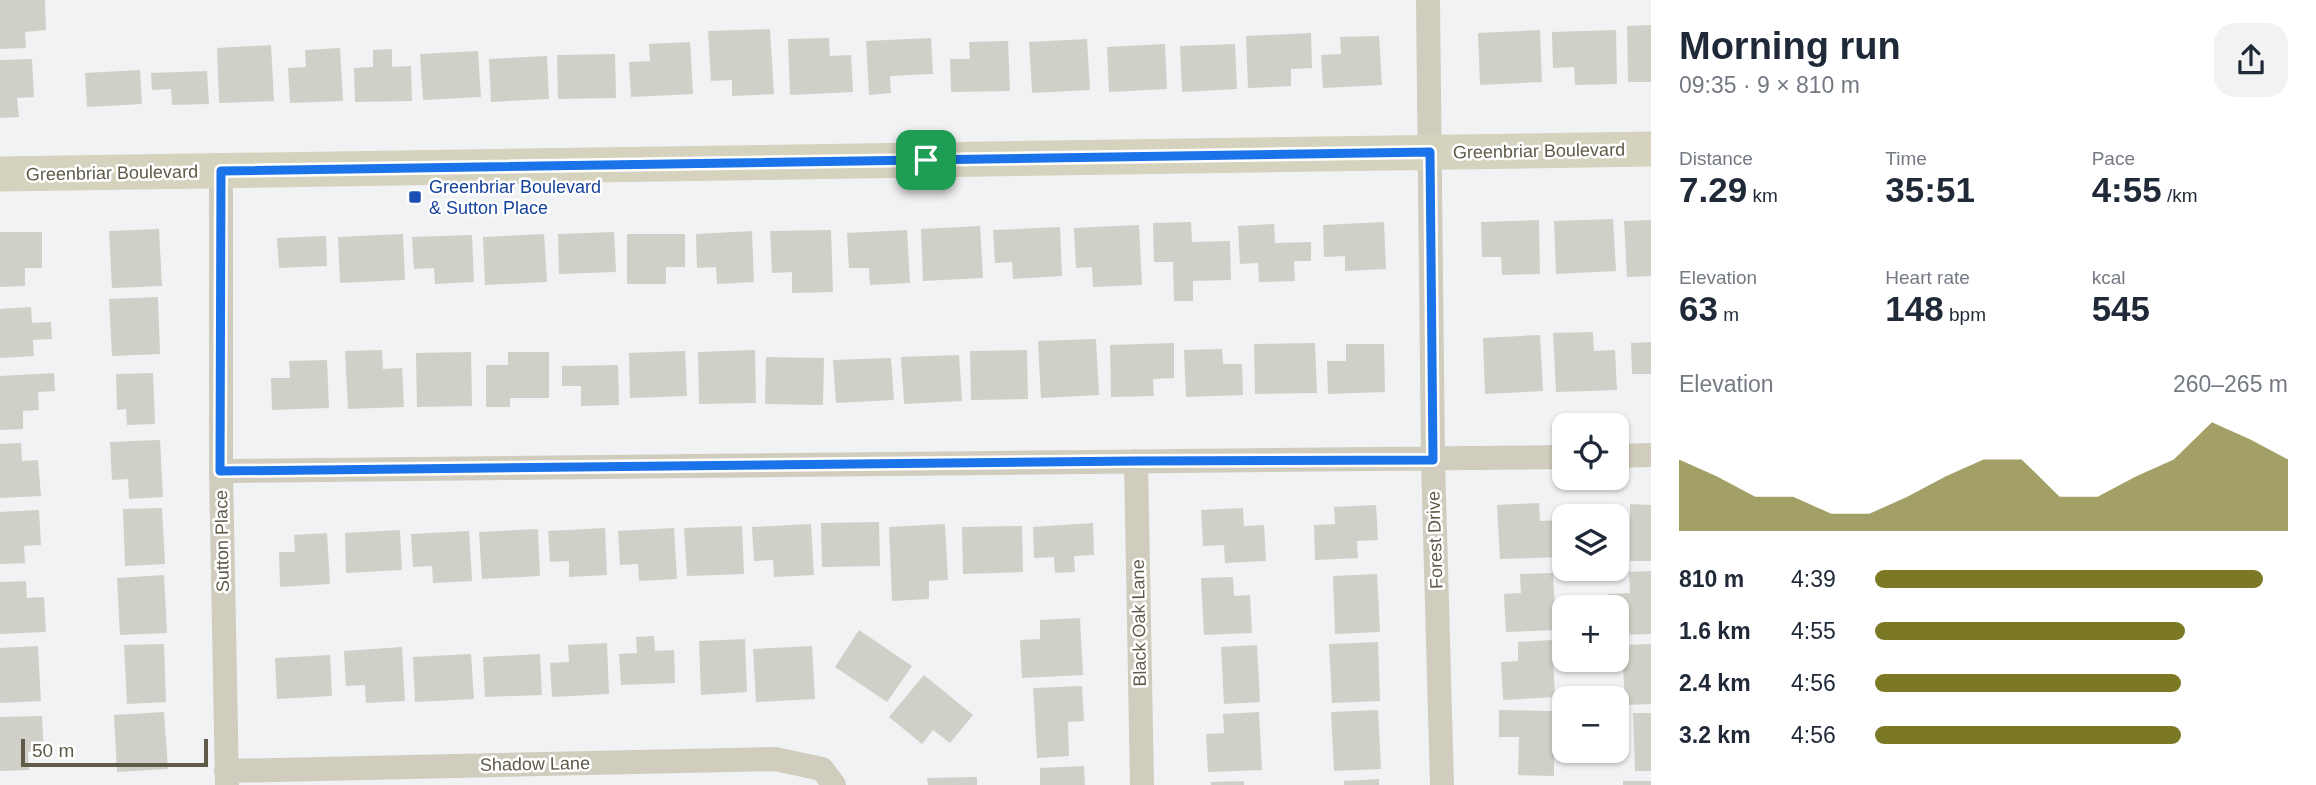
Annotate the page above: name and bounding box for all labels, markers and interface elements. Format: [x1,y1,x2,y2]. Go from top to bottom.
button: share [2214,23,2288,97]
text: Morning run [1679,25,1901,67]
text: 09:35 · 9 × 810 m [1679,72,1860,98]
pin [896,130,956,190]
street label: Greenbriar Boulevard [1453,139,1625,163]
icon: arrive [907,141,945,179]
text: Distance [1679,148,1753,169]
text: Time [1885,148,1927,169]
text: Pace [2092,148,2135,169]
street label: Greenbriar Boulevard [26,161,198,185]
text: 7.29 [1679,170,1747,209]
text: 35:51 [1885,170,1975,209]
text: 4:55 [2092,170,2162,209]
place label: Greenbriar Boulevard & Sutton Place [429,177,601,218]
text: km [1747,185,1778,206]
text: /km [2162,185,2198,206]
marker: Greenbriar Boulevard & Sutton Place [407,189,423,205]
text: Elevation [1679,267,1757,288]
text: Heart rate [1885,267,1970,288]
text: kcal [2092,267,2125,288]
text: 63 [1679,289,1718,328]
text: 148 [1885,289,1944,328]
text: 545 [2092,289,2150,328]
text: m [1718,304,1739,325]
text: bpm [1944,304,1986,325]
text: Elevation [1679,371,1774,397]
text: 260–265 m [2173,371,2288,397]
map controls [1552,413,1629,763]
button: locate [1552,413,1629,490]
street label: Sutton Place [211,490,233,592]
street label: Forest Drive [1423,491,1447,589]
button: layers [1552,504,1629,581]
street label: Black Oak Lane [1128,559,1150,687]
text: 810 m [1679,566,1744,592]
text: 4:39 [1791,566,1836,592]
button: + [1552,595,1629,672]
text: 1.6 km [1679,618,1751,644]
text: 4:55 [1791,618,1836,644]
text: 2.4 km [1679,670,1751,696]
text: 4:56 [1791,670,1836,696]
button: − [1552,686,1629,763]
text: 3.2 km [1679,722,1751,748]
text: 4:56 [1791,722,1836,748]
scale bar [21,736,208,768]
text: 50 m [32,740,74,761]
street label: Shadow Lane [480,753,590,775]

